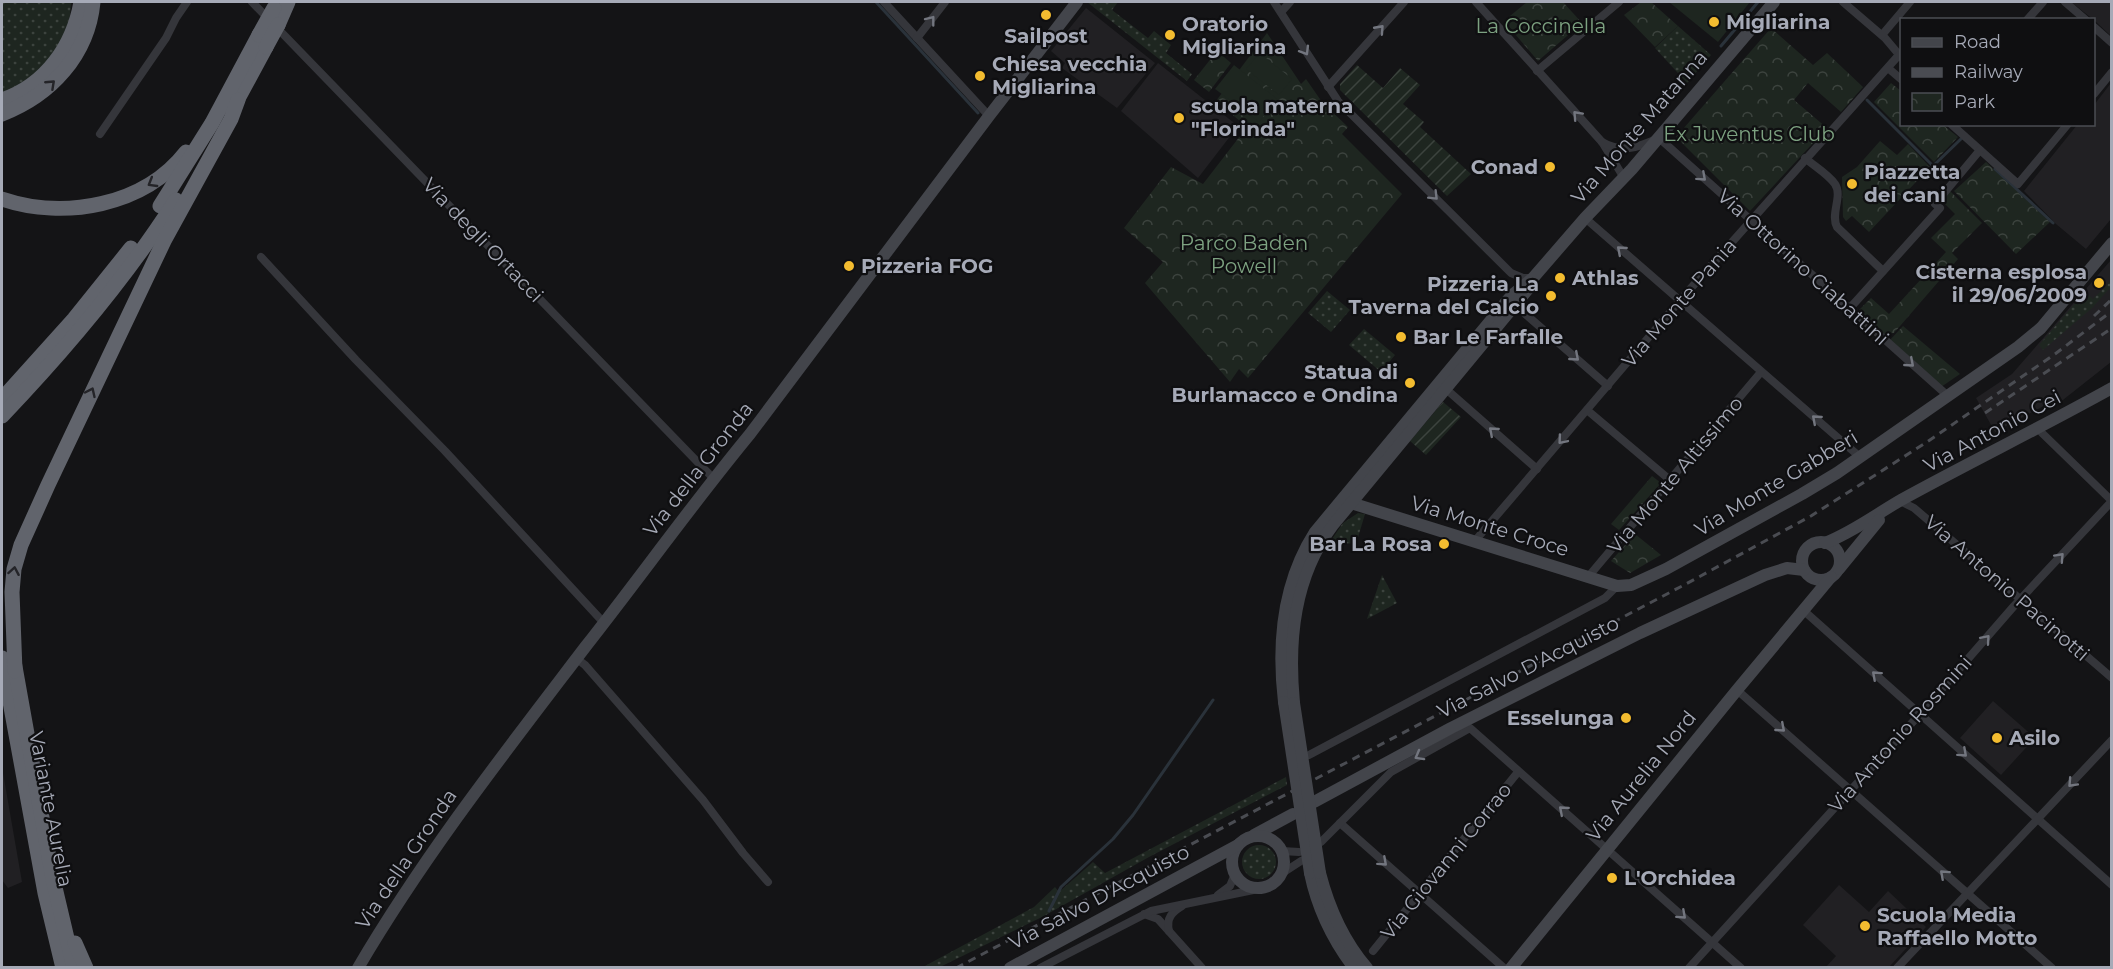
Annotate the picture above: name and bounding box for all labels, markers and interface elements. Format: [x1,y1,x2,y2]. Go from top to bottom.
marker: Sailpost [1039,8,1053,22]
place label: Migliarina [1726,10,1830,34]
place label: Oratorio Migliarina [1182,12,1286,59]
park label: La Coccinella [1476,14,1606,38]
one-way arrow [923,15,934,26]
marker: Migliarina [1707,15,1721,29]
legend [1900,18,2095,126]
place label: Sailpost [1004,24,1088,48]
one-way arrow [1373,25,1384,35]
marker: Oratorio Migliarina [1163,28,1177,42]
text: Road [1954,31,2001,53]
one-way arrow [1298,45,1310,55]
street label: Via Monte Matanna [1566,45,1712,209]
place label: Chiesa vecchia Migliarina [992,52,1147,99]
text: Railway [1954,61,2023,83]
marker: Chiesa vecchia Migliarina [973,69,987,83]
one-way arrow [45,80,55,91]
text: Park [1954,91,1995,113]
place label: scuola materna "Florinda" [1191,94,1353,141]
marker: scuola materna "Florinda" [1172,111,1186,125]
one-way arrow [1573,111,1584,122]
park label: Ex Juventus Club [1663,122,1835,146]
place label: Conad [1471,155,1538,179]
marker: Conad [1543,160,1557,174]
place label: Piazzetta dei cani [1864,160,1960,207]
one-way arrow [1695,170,1706,181]
street label: Via degli Ortacci [418,173,548,307]
one-way arrow [148,176,158,188]
marker: Piazzetta dei cani [1845,177,1859,191]
street label: Via Ottorino Ciabattini [1712,184,1894,350]
one-way arrow [1427,189,1437,200]
park label: Parco Baden Powell [1180,231,1308,278]
street label: Via Monte Pania [1617,234,1741,372]
one-way arrow [1617,246,1628,257]
place label: Pizzeria FOG [861,254,993,278]
marker: Pizzeria FOG [842,259,856,273]
place label: Cisterna esplosa il 29/06/2009 [1915,260,2087,307]
place label: Athlas [1571,266,1639,290]
marker: Athlas [1553,271,1567,285]
place label: Pizzeria La Taverna del Calcio [1349,272,1539,319]
marker: Cisterna esplosa il 29/06/2009 [2092,276,2106,290]
marker: Pizzeria La Taverna del Calcio [1544,289,1558,303]
place label: Bar Le Farfalle [1413,325,1563,349]
marker: Bar Le Farfalle [1394,330,1408,344]
one-way arrow [1568,350,1579,361]
one-way arrow [1903,356,1914,367]
place label: Statua di Burlamacco e Ondina [1171,360,1398,407]
marker: Statua di Burlamacco e Ondina [1403,376,1417,390]
street label: Via Antonio Cei [1919,385,2065,477]
one-way arrow [84,388,96,399]
street label: Via Monte Altissimo [1602,391,1748,559]
street label: Via della Gronda [638,397,758,541]
one-way arrow [1811,415,1822,426]
street label: Via Monte Gabberi [1690,425,1862,541]
one-way arrow [1489,427,1500,438]
one-way arrow [1558,433,1569,444]
street label: Via Monte Croce [1408,491,1572,561]
street label: Via Antonio Pacinotti [1920,510,2094,666]
place label: Bar La Rosa [1309,532,1432,556]
marker: Bar La Rosa [1437,537,1451,551]
one-way arrow [2053,553,2064,563]
one-way arrow [8,566,20,576]
street label: Via Salvo D'Acquisto [1433,611,1623,723]
one-way arrow [1978,634,1989,645]
street label: Via Antonio Rosmini [1823,650,1977,818]
one-way arrow [1872,671,1883,682]
place label: Esselunga [1507,706,1614,730]
street label: Via Aurelia Nord [1581,706,1701,846]
marker: Esselunga [1619,711,1633,725]
one-way arrow [1774,721,1785,732]
place label: Asilo [2008,726,2060,750]
street label: Variante Aurelia [24,729,78,889]
marker: Asilo [1990,731,2004,745]
one-way arrow [1956,746,1967,757]
one-way arrow [1415,749,1425,760]
one-way arrow [2068,776,2079,787]
street label: Via Giovanni Corrao [1375,778,1517,944]
street label: Via della Gronda [350,784,462,934]
one-way arrow [1559,806,1570,817]
street label: Via Salvo D'Acquisto [1005,839,1193,955]
one-way arrow [1376,855,1387,866]
place label: L'Orchidea [1624,866,1736,890]
one-way arrow [1941,870,1951,881]
marker: L'Orchidea [1605,871,1619,885]
place label: Scuola Media Raffaello Motto [1877,903,2037,950]
one-way arrow [1676,908,1686,919]
marker: Scuola Media Raffaello Motto [1858,919,1872,933]

